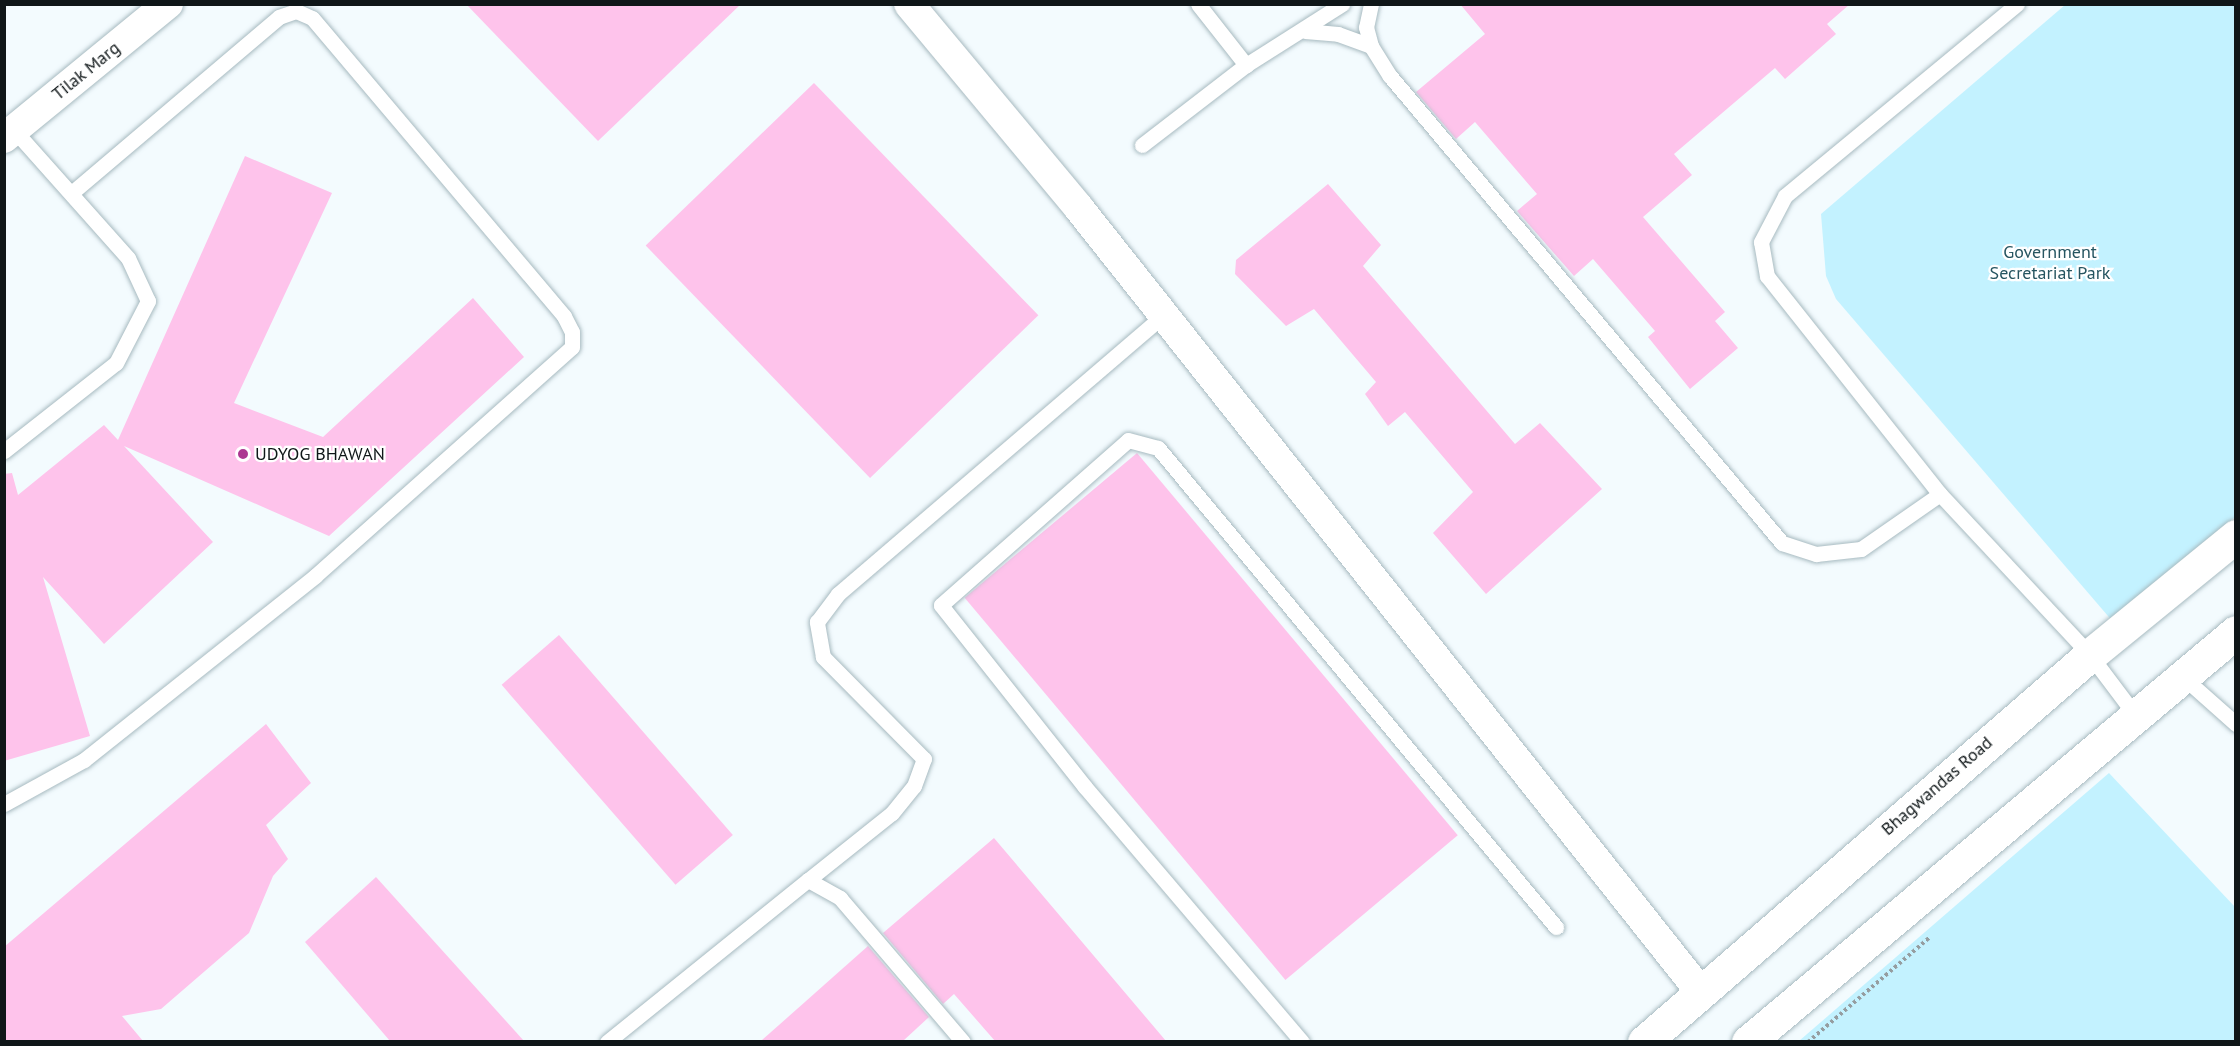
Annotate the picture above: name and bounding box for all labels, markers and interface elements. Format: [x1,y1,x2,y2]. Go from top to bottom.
street label: Tilak Marg [48,37,124,105]
park label: Government Secretariat Park [1990,242,2110,284]
place label: UDYOG BHAWAN [255,443,385,465]
marker: UDYOG BHAWAN [236,447,250,461]
street label: Bhagwandas Road [1877,732,1997,840]

